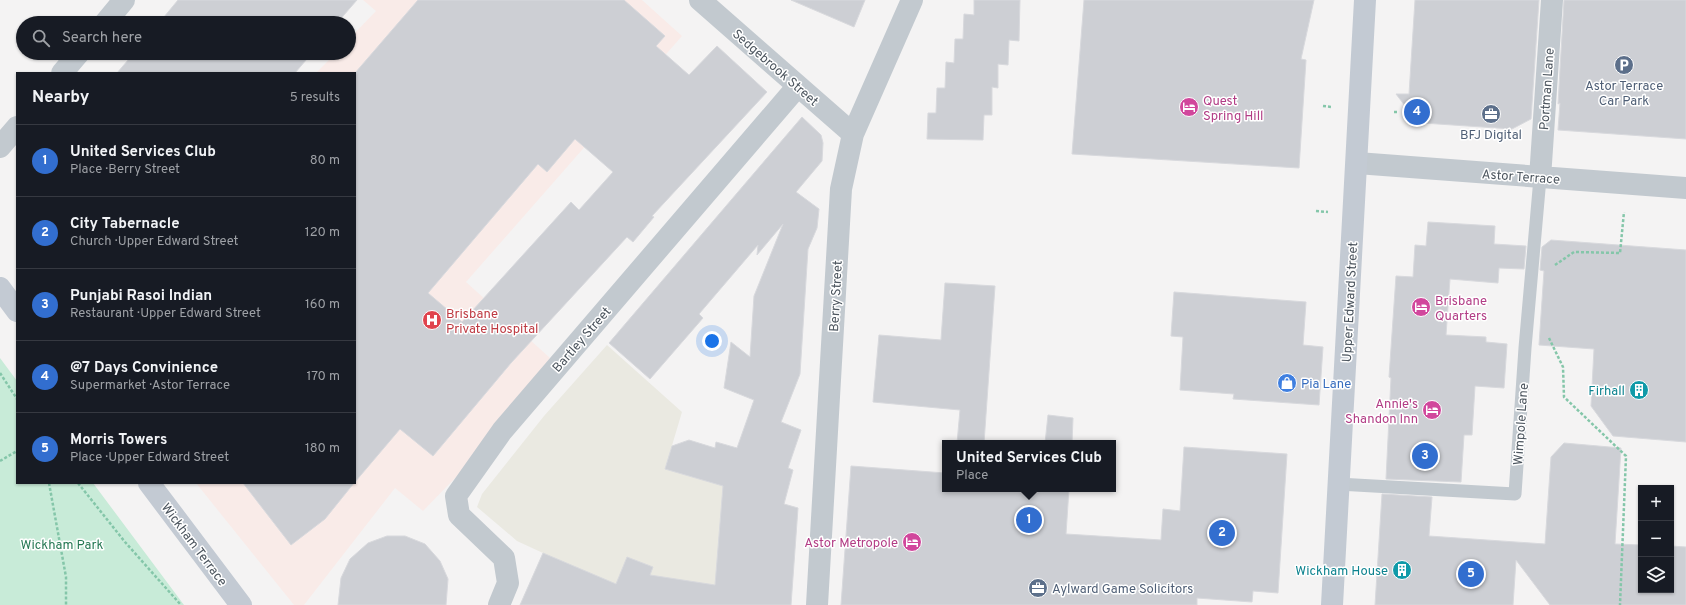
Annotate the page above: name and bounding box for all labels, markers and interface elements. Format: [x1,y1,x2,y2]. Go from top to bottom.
search box [16,16,356,60]
icon: search [30,27,52,49]
street label: Sedgebrook Street [728,27,821,110]
text: Search here [62,29,142,48]
street label: Portman Lane [1537,48,1559,131]
parking icon: Astor Terrace Car Park [1613,54,1635,76]
place label: Astor Terrace Car Park [1585,79,1663,110]
text: Nearby [32,87,89,109]
text: 5 results [290,90,340,106]
place label: Quest Spring Hill [1203,94,1263,125]
hotel icon: Quest Spring Hill [1178,96,1200,118]
pin: 4 [1404,97,1430,127]
office icon: BFJ Digital [1480,103,1502,125]
place label: BFJ Digital [1460,128,1522,144]
text: United Services Club [70,143,216,162]
text: 1 [42,153,48,169]
text: 80 m [310,153,340,169]
text: Place · Berry Street [70,162,180,178]
street label: Astor Terrace [1481,167,1560,189]
text: City Tabernacle [70,215,180,234]
text: 2 [41,225,49,241]
text: 120 m [305,225,340,241]
text: Church · Upper Edward Street [70,234,239,250]
street label: Upper Edward Street [1340,241,1362,363]
street label: Berry Street [827,260,847,332]
text: Punjabi Rasoi Indian [70,287,212,306]
place label: Brisbane Quarters [1435,294,1487,325]
hotel icon: Brisbane Quarters [1410,296,1432,318]
text: 3 [41,297,49,313]
text: 160 m [305,297,340,313]
street label: Bartley Street [550,304,615,376]
text: Restaurant · Upper Edward Street [70,306,261,322]
place label: Brisbane Private Hospital [446,307,538,338]
hospital icon: Brisbane Private Hospital [421,309,443,331]
your location [702,331,722,351]
text: @7 Days Convinience [70,359,218,378]
text: 4 [41,369,49,385]
text: 170 m [306,369,340,385]
shop icon: Pia Lane [1276,372,1298,394]
place label: Pia Lane [1301,377,1351,393]
text: Supermarket · Astor Terrace [70,378,230,394]
building icon: Firhall [1628,379,1650,401]
street label: Wimpole Lane [1511,382,1533,466]
place label: Firhall [1588,384,1625,400]
place label: Annie's Shandon Inn [1345,397,1418,428]
hotel icon: Annie's Shandon Inn [1421,399,1443,421]
text: Morris Towers [70,431,167,450]
popup [942,440,1116,492]
text: 5 [41,441,49,457]
text: 180 m [305,441,340,457]
pin: 3 [1412,441,1438,471]
text: United Services Club [956,449,1102,468]
text: Place · Upper Edward Street [70,450,229,466]
text: Place [956,468,988,484]
map controls [1638,485,1674,593]
button: + [1638,485,1674,521]
street label: Wickham Terrace [157,501,230,590]
pin: 1 [1016,505,1042,535]
pin: 2 [1209,518,1235,548]
button: − [1638,521,1674,557]
hotel icon: Astor Metropole [901,531,923,553]
place label: Astor Metropole [804,536,898,552]
park label: Wickham Park [21,538,104,554]
button: layers [1638,557,1674,593]
building icon: Wickham House [1391,559,1413,581]
pin: 5 [1458,559,1484,589]
place label: Wickham House [1295,564,1388,580]
office icon: Aylward Game Solicitors [1027,577,1049,599]
place label: Aylward Game Solicitors [1052,582,1193,598]

